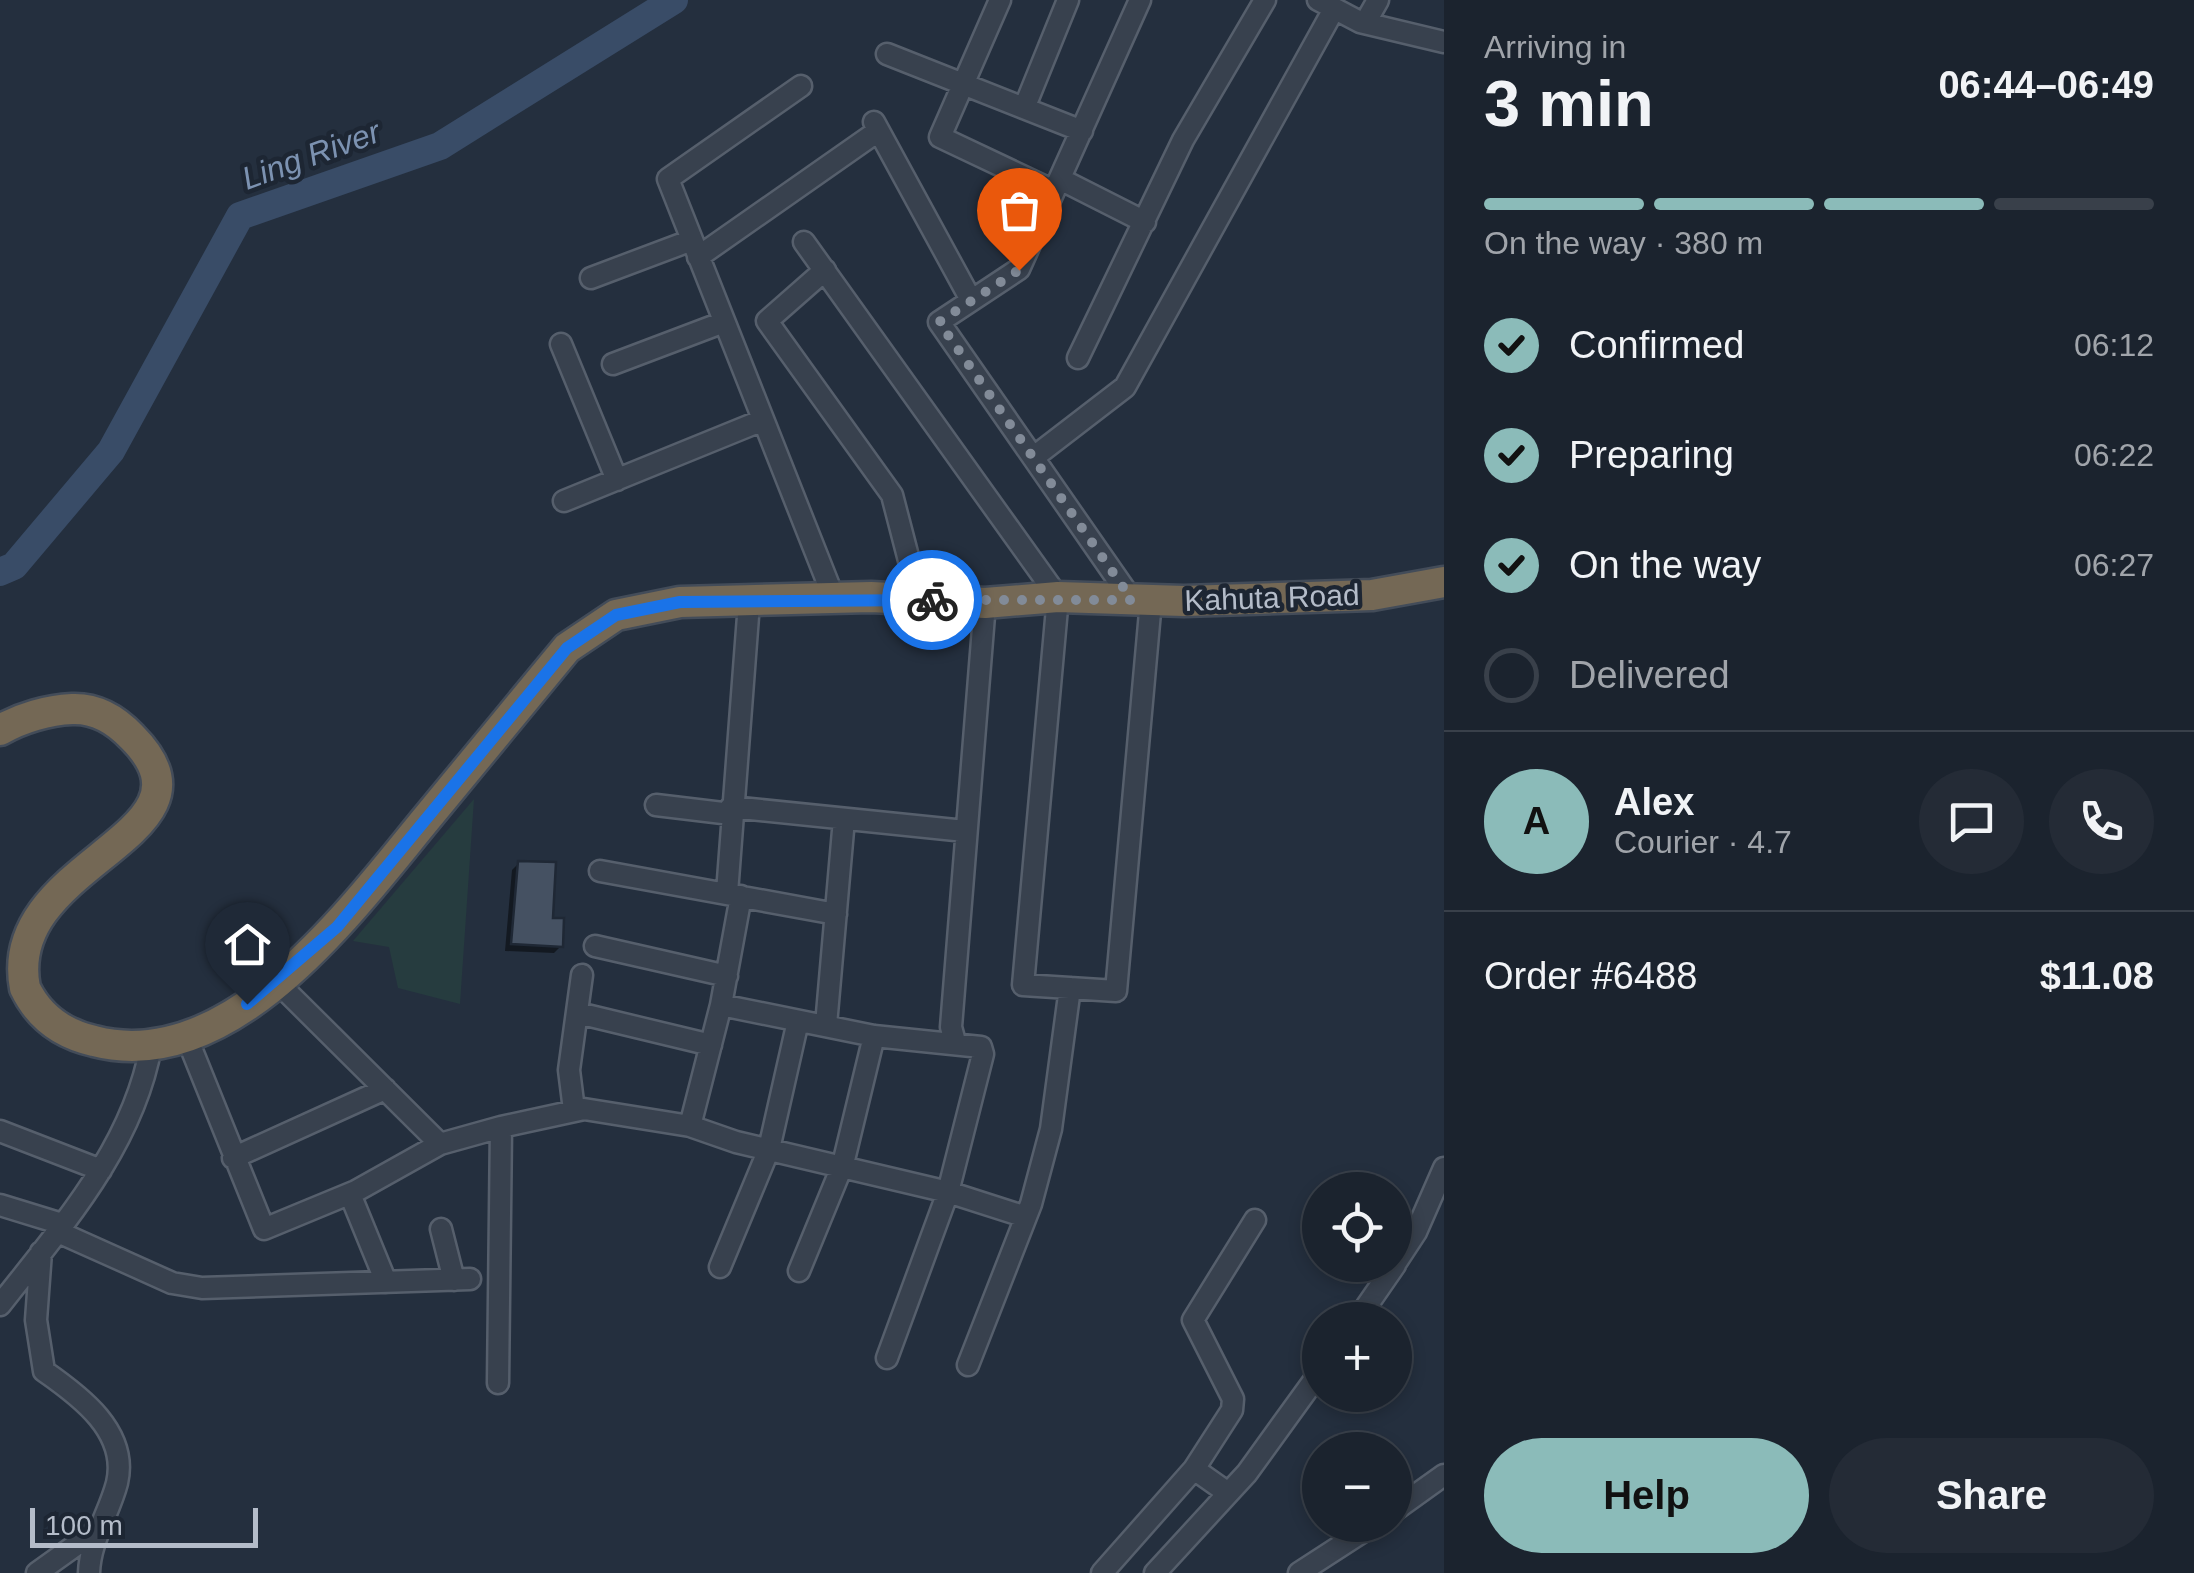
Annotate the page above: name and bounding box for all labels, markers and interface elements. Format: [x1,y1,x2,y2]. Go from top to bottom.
text: Arriving in [1484,29,1626,65]
text: 06:44–06:49 [1938,64,2154,106]
text: 3 min [1484,67,1654,140]
water label: Ling River [237,113,386,197]
pin [977,168,1062,271]
icon: bag [992,183,1047,238]
text: On the way · 380 m [1484,225,1763,261]
icon: check [1484,318,1539,373]
text: Confirmed [1569,324,1744,366]
text: 06:12 [2074,327,2154,363]
icon: check [1484,428,1539,483]
text: Preparing [1569,434,1734,476]
text: 06:22 [2074,437,2154,473]
icon: check [1484,538,1539,593]
text: On the way [1569,544,1761,586]
text: 06:27 [2074,547,2154,583]
courier [882,550,982,650]
icon: bike [905,573,960,628]
street label: Kahuta Road [1184,578,1360,617]
text: Delivered [1569,654,1730,696]
button: chat [1919,769,2024,874]
button: phone [2049,769,2154,874]
text: Alex [1614,781,1694,823]
text: A [1523,800,1550,842]
text: Courier · 4.7 [1614,824,1792,860]
pin [205,902,290,1005]
icon: home [220,917,275,972]
text: Order #6488 [1484,955,1697,997]
text: $11.08 [2040,955,2154,997]
map controls [1302,1172,1412,1542]
button: locate [1302,1172,1412,1282]
button: + [1302,1302,1412,1412]
button: − [1302,1432,1412,1542]
button: Help [1484,1438,1809,1553]
button: Share [1829,1438,2154,1553]
scale bar [30,1503,258,1548]
text: 100 m [45,1510,123,1541]

